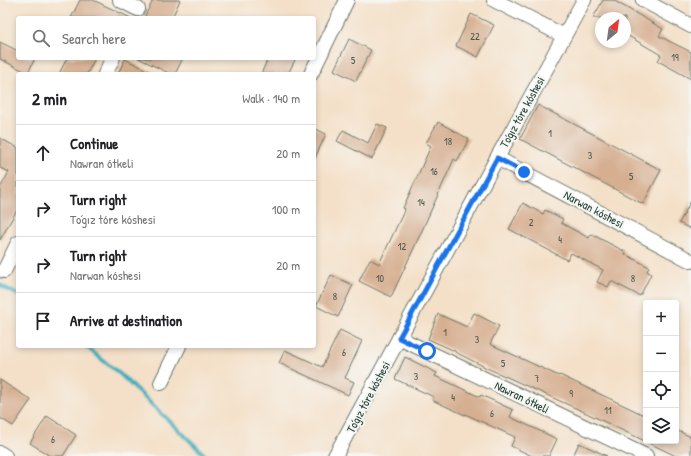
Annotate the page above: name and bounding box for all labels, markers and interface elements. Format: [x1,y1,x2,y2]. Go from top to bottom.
north arrow [595,12,631,48]
search box [16,16,316,60]
icon: search [30,27,52,49]
text: Search here [62,28,126,49]
house number: 22 [470,30,480,43]
house number: 19 [671,51,679,64]
house number: 5 [351,54,356,67]
street label: Toǵız tóre kóshesi [495,73,549,151]
text: 2 min [32,87,67,110]
text: Walk · 140 m [242,89,300,107]
house number: 1 [548,127,552,140]
text: Continue [70,133,118,154]
house number: 18 [444,135,452,148]
icon: ahead [32,142,54,164]
text: 20 m [276,144,300,162]
house number: 3 [588,149,593,162]
text: Nawran ótkeli [70,154,134,172]
route end [515,163,533,181]
house number: 16 [430,165,438,178]
house number: 5 [629,170,634,183]
street label: Narwan kóshesi [561,186,627,232]
text: Turn right [70,189,126,210]
house number: 14 [417,196,425,209]
icon: right [32,198,54,220]
text: 100 m [272,200,300,218]
text: Toǵız tóre kóshesi [70,210,156,228]
house number: 2 [529,216,534,229]
house number: 4 [558,233,562,246]
house number: 12 [398,240,406,253]
text: Turn right [70,245,126,266]
icon: right [32,254,54,276]
text: 20 m [276,256,300,274]
text: Narwan kóshesi [70,266,141,284]
house number: 10 [376,272,385,285]
house number: 8 [631,272,635,285]
house number: 8 [333,290,337,303]
map controls [643,300,679,444]
button: + [643,300,679,336]
icon: arrive [32,310,54,332]
text: Arrive at destination [70,310,182,331]
house number: 1 [443,326,447,339]
house number: 3 [475,333,480,346]
button: − [643,336,679,372]
route start [418,342,436,360]
house number: 6 [342,346,346,359]
house number: 5 [501,357,506,370]
street label: Toǵız tóre kóshesi [342,358,394,436]
house number: 3 [414,370,419,383]
house number: 7 [535,372,540,385]
button: locate [643,372,679,408]
street label: Nawran ótkeli [492,376,552,418]
house number: 9 [569,387,573,400]
house number: 4 [451,391,455,404]
house number: 11 [604,404,612,417]
house number: 6 [490,407,494,420]
button: layers [643,408,679,444]
house number: 6 [51,433,55,446]

